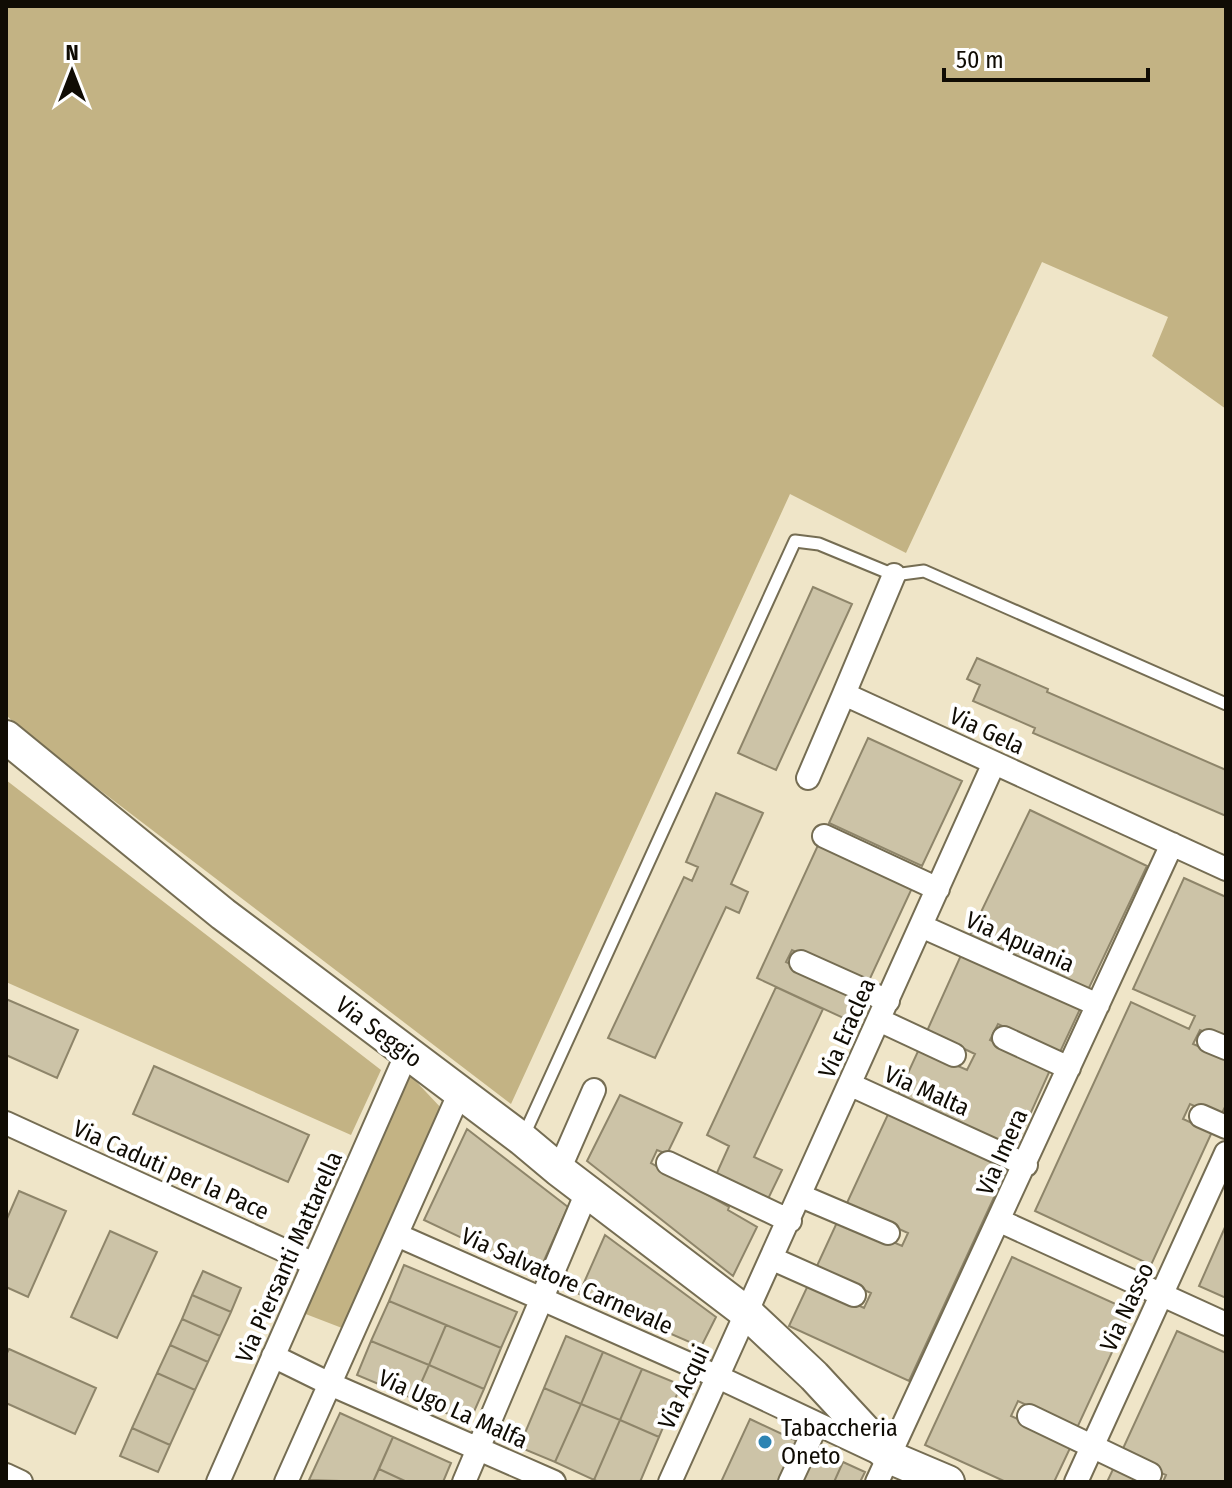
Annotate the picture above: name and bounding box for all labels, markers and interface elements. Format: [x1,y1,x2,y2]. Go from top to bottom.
north arrow [32,32,112,112]
scale bar [944,32,1148,82]
text: N [65,39,79,66]
text: 50 m [956,46,1004,74]
street label: Via Gela [945,702,1029,760]
street label: Via Apuania [961,906,1079,978]
street label: Via Eraclea [813,974,881,1082]
street label: Via Seggio [330,991,428,1073]
street label: Via Malta [880,1060,974,1122]
street label: Via Imera [971,1104,1033,1200]
street label: Via Caduti per la Pace [69,1114,273,1226]
street label: Via Piersanti Mattarella [230,1147,348,1367]
street label: Via Salvatore Carnevale [457,1222,677,1340]
street label: Via Nasso [1094,1258,1160,1356]
street label: Via Acqui [652,1340,716,1434]
street label: Via Ugo La Malfa [374,1364,532,1454]
place label: Tabaccheria Oneto [781,1414,898,1470]
marker: Tabaccheria Oneto [756,1433,774,1451]

